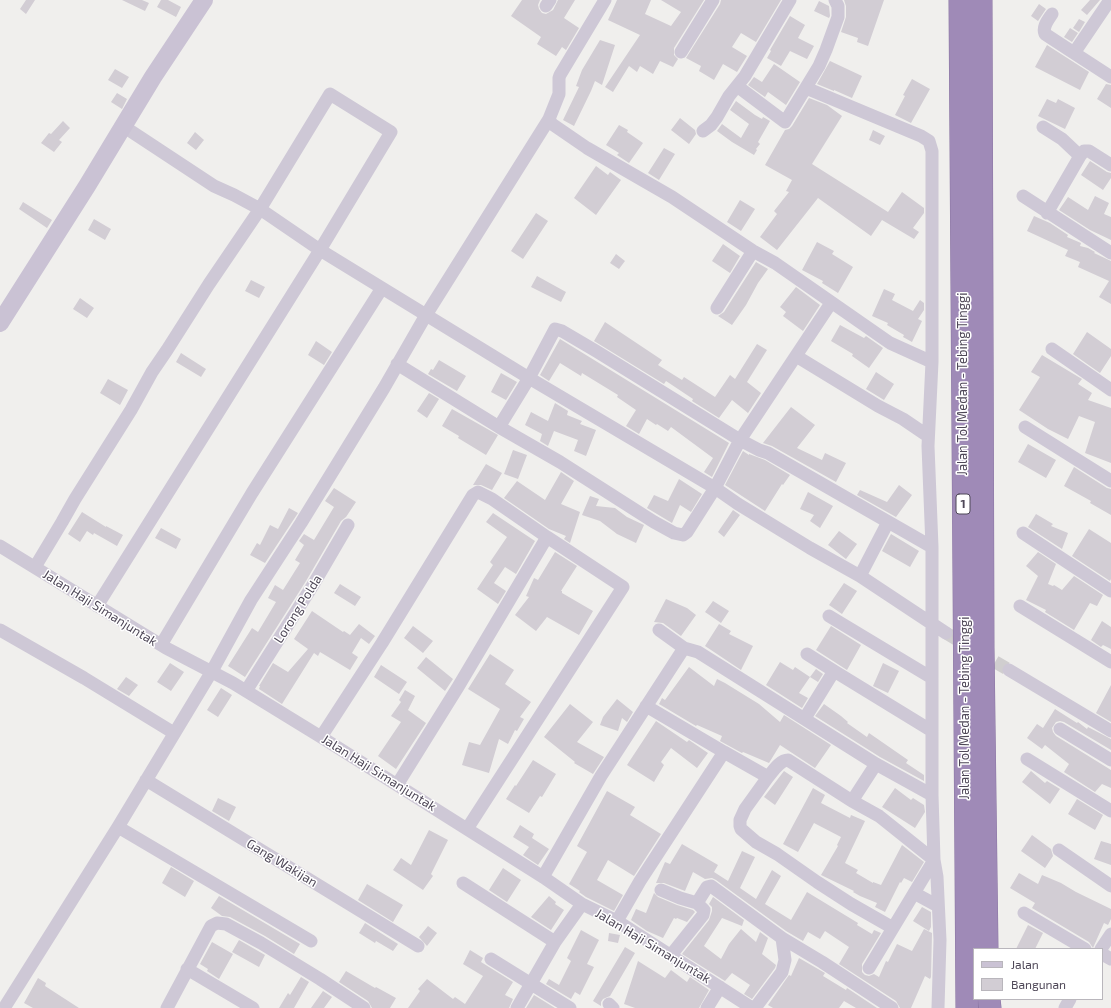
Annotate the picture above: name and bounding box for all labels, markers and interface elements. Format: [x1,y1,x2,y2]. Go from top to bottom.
street label: Jalan Tol Medan - Tebing Tinggi [955,293,971,475]
road number: 1 [956,494,970,514]
street label: Jalan Haji Simanjuntak [40,566,160,650]
street label: Lorong Polda [271,572,325,646]
street label: Jalan Tol Medan - Tebing Tinggi [957,617,973,799]
street label: Jalan Haji Simanjuntak [319,731,439,815]
street label: Gang Wakijan [244,836,320,890]
street label: Jalan Haji Simanjuntak [593,905,713,987]
legend [973,948,1103,1000]
text: Jalan [1011,957,1039,971]
text: Bangunan [1011,977,1066,991]

